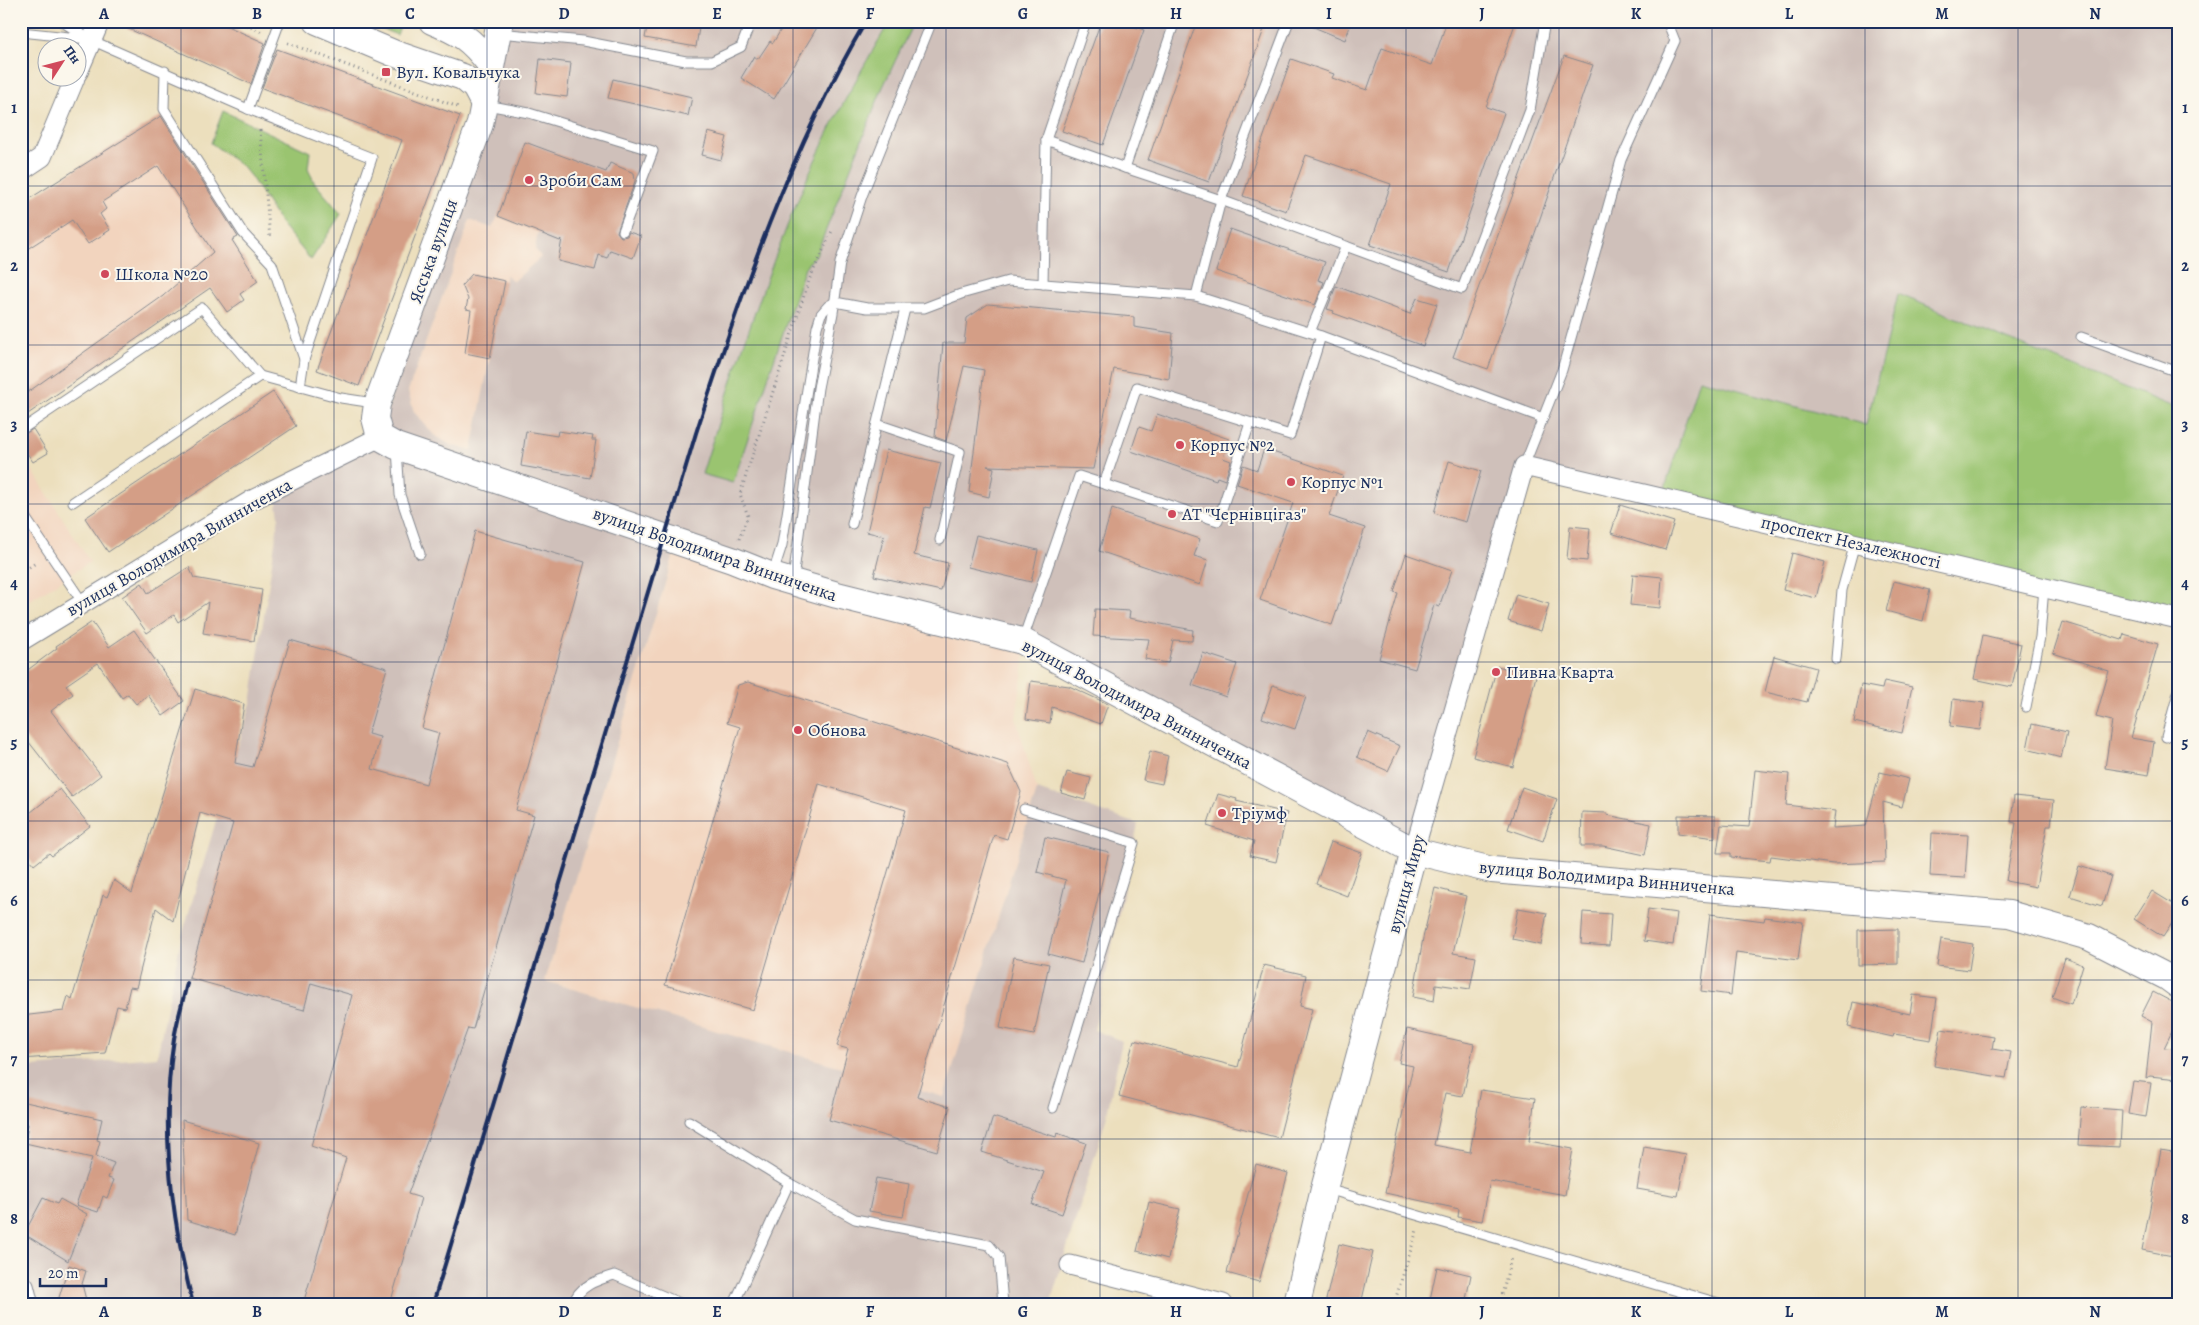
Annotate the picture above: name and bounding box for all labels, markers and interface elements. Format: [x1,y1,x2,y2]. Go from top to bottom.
text: A [98,3,110,25]
text: B [252,3,262,25]
text: C [405,3,415,25]
text: D [558,3,570,25]
text: E [712,3,722,25]
text: F [866,3,875,25]
text: G [1018,3,1028,25]
text: H [1170,3,1182,25]
text: I [1326,3,1332,25]
text: J [1479,3,1485,25]
text: K [1631,3,1642,25]
text: L [1785,3,1794,25]
text: M [1935,3,1949,25]
text: N [2089,3,2101,25]
north arrow [38,38,88,88]
text: Пн [59,42,85,68]
place label: Вул. Ковальчука [396,60,521,84]
marker: Вул. Ковальчука [380,66,392,78]
text: 1 [11,97,17,119]
text: 1 [2182,97,2188,119]
place label: Зроби Сам [539,168,622,192]
marker: Зроби Сам [523,174,535,186]
street label: Ясська вулиця [403,195,463,307]
text: 2 [10,255,18,277]
text: 2 [2181,255,2189,277]
place label: Школа №20 [115,262,208,286]
marker: Школа №20 [99,268,111,280]
text: 3 [11,414,18,436]
text: 3 [2182,414,2189,436]
place label: Корпус №2 [1190,433,1275,457]
marker: Корпус №2 [1174,439,1186,451]
place label: Корпус №1 [1301,470,1383,494]
street label: вулиця Володимира Винниченка [62,472,297,622]
marker: Корпус №1 [1285,476,1297,488]
street label: вулиця Володимира Винниченка [590,501,841,607]
place label: АТ "Чернівцігаз" [1181,502,1306,526]
marker: АТ "Чернівцігаз" [1166,508,1178,520]
street label: проспект Незалежності [1759,510,1943,574]
text: 4 [10,573,18,595]
text: 4 [2181,573,2189,595]
street label: вулиця Володимира Винниченка [1018,633,1257,775]
place label: Пивна Кварта [1506,660,1615,684]
marker: Пивна Кварта [1490,666,1502,678]
place label: Обнова [808,718,867,742]
marker: Обнова [792,724,804,736]
text: 5 [11,732,18,754]
text: 5 [2182,732,2189,754]
place label: Тріумф [1232,801,1287,825]
marker: Тріумф [1216,807,1228,819]
street label: вулиця Миру [1381,831,1431,936]
street label: вулиця Володимира Винниченка [1478,855,1737,901]
text: 6 [10,890,18,912]
text: 6 [2181,890,2189,912]
text: 7 [11,1049,18,1071]
text: 7 [2182,1049,2189,1071]
text: 8 [10,1208,18,1230]
text: 8 [2181,1208,2189,1230]
scale bar [40,1255,106,1287]
text: 20 m [48,1263,79,1283]
text: A [98,1301,110,1323]
text: B [252,1301,262,1323]
text: C [405,1301,415,1323]
text: D [558,1301,570,1323]
text: E [712,1301,722,1323]
text: F [866,1301,875,1323]
text: G [1018,1301,1028,1323]
text: H [1170,1301,1182,1323]
text: I [1326,1301,1332,1323]
text: J [1479,1301,1485,1323]
text: K [1631,1301,1642,1323]
text: L [1785,1301,1794,1323]
text: M [1935,1301,1949,1323]
text: N [2089,1301,2101,1323]

